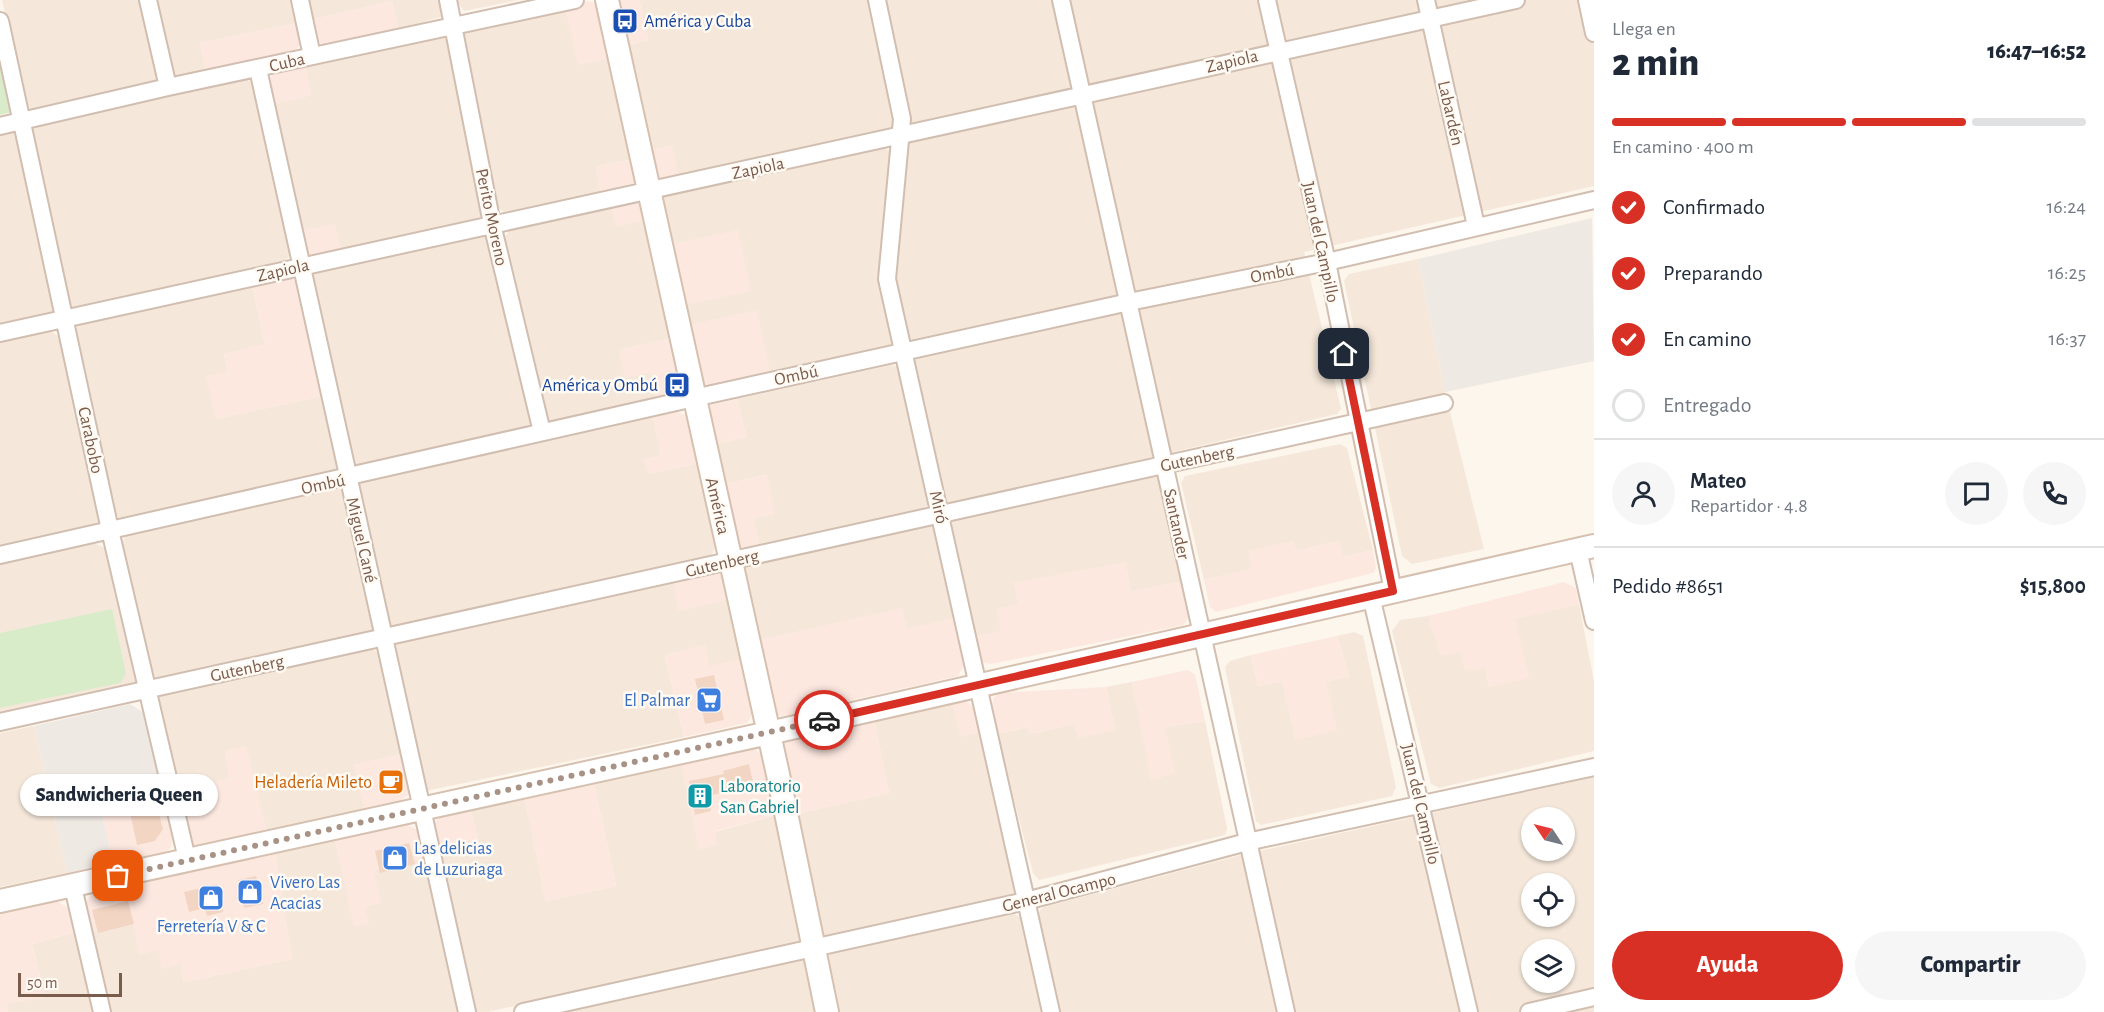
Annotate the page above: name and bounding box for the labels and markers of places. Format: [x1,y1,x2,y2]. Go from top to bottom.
bus stop icon: América y Cuba [610,6,640,36]
place label: América y Cuba [644,13,752,31]
pin [1318,328,1369,379]
bus stop icon: América y Ombú [662,370,692,400]
place label: América y Ombú [542,377,658,395]
supermarket icon: El Palmar [694,685,724,715]
place label: El Palmar [624,692,690,710]
cafe icon: Heladería Mileto [376,767,406,797]
callout: Sandwicheria Queen [19,774,217,816]
place label: Heladería Mileto [254,774,372,792]
place label: Laboratorio San Gabriel [720,778,801,817]
building icon: Laboratorio San Gabriel [685,781,715,811]
place label: Las delicias de Luzuriaga [414,840,503,879]
shop icon: Las delicias de Luzuriaga [380,843,410,873]
pin [92,850,143,901]
place label: Vivero Las Acacias [270,874,340,913]
shop icon: Vivero Las Acacias [235,877,265,907]
shop icon: Ferretería V & C [196,883,226,913]
place label: Ferretería V & C [157,918,265,936]

